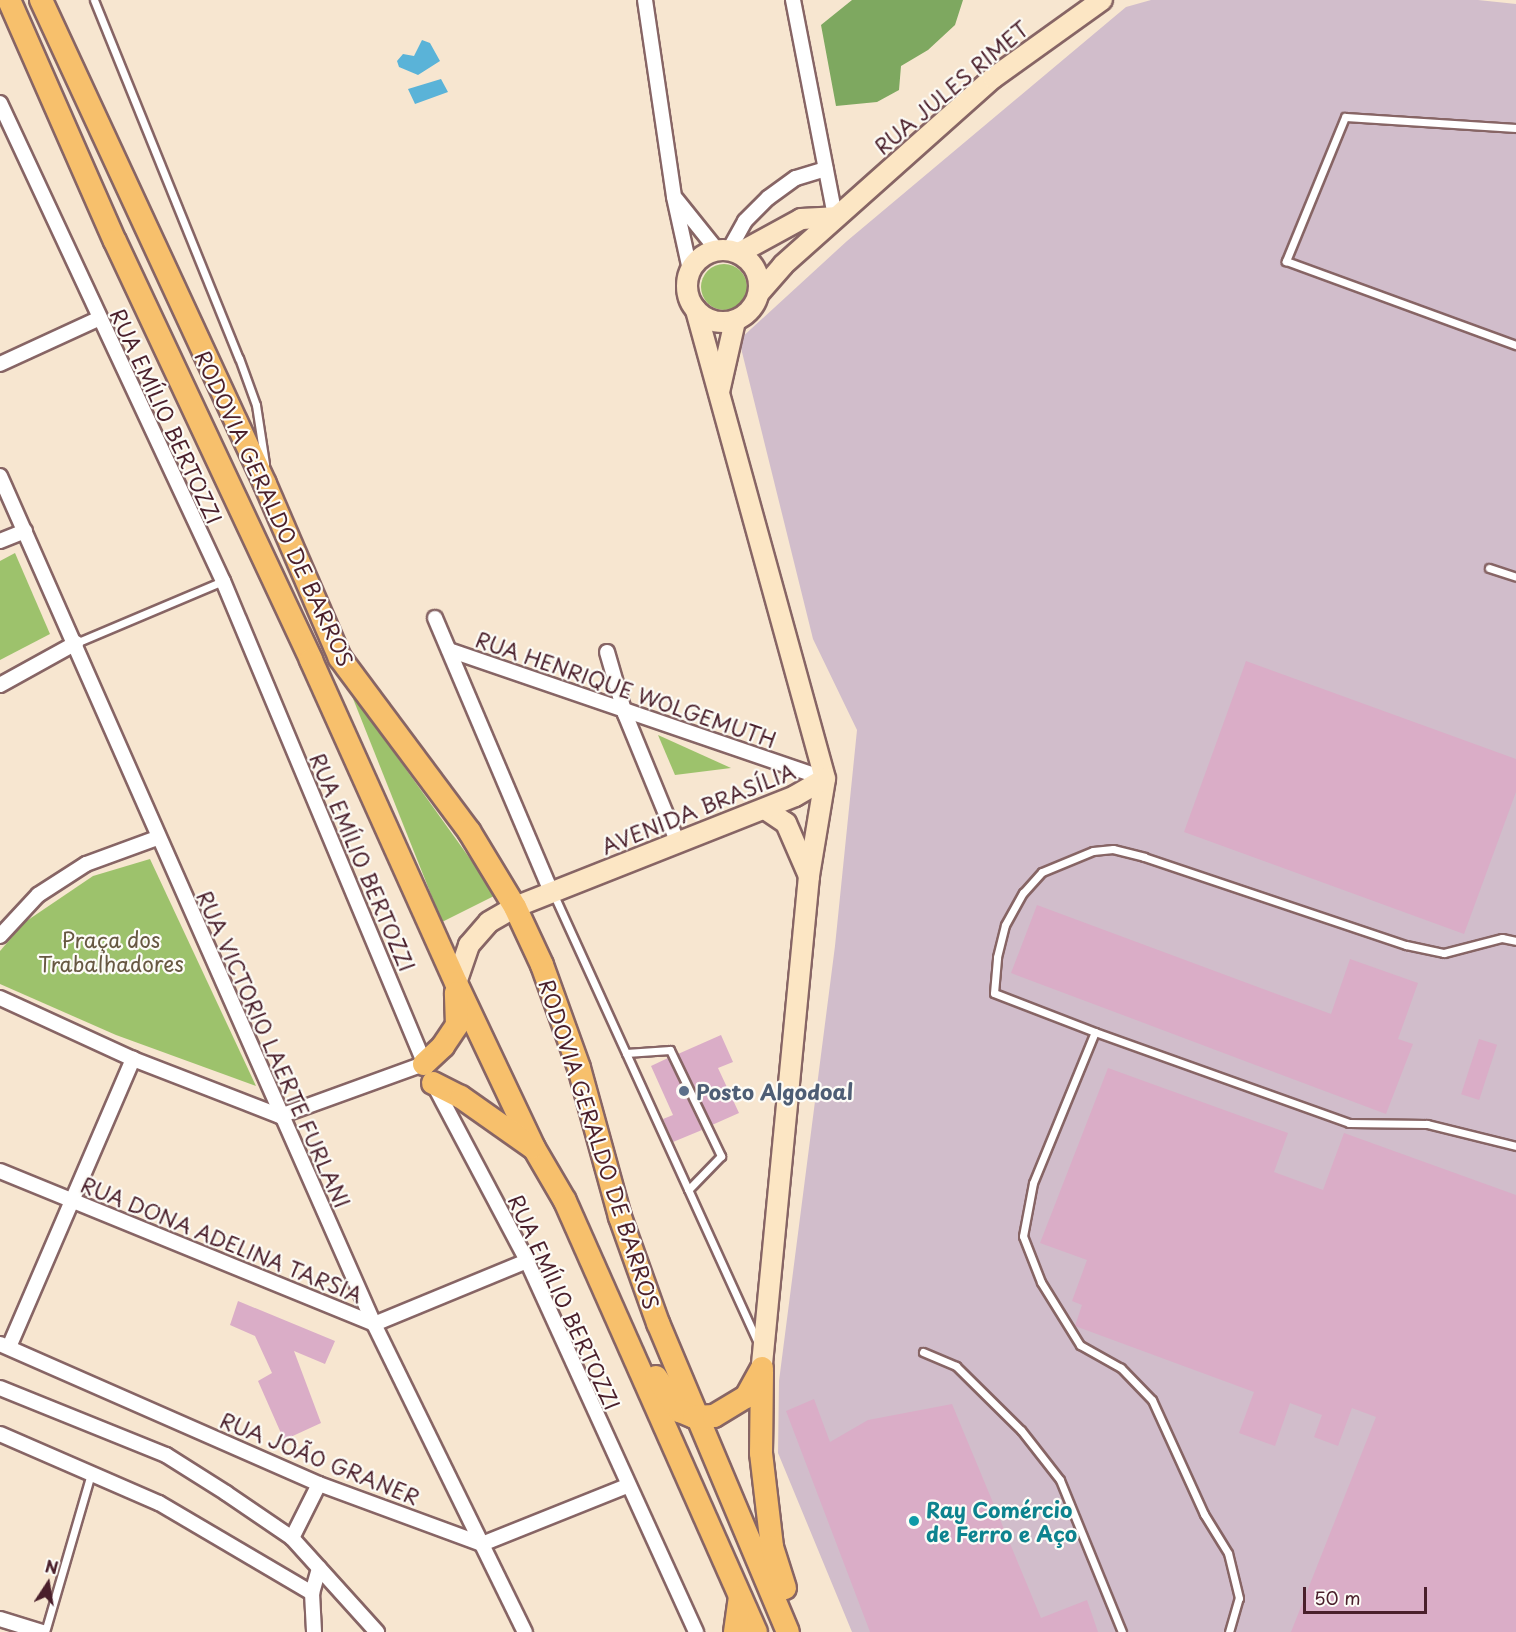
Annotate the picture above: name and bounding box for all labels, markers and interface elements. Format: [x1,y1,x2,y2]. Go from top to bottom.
street label: RUA JULES RIMET [868,15,1034,159]
street label: RUA EMÍLIO BERTOZZI [105,303,229,529]
street label: RODOVIA GERALDO DE BARROS [190,345,360,671]
street label: RUA HENRIQUE WOLGEMUTH [472,625,780,753]
street label: RUA EMÍLIO BERTOZZI [305,747,421,977]
street label: AVENIDA BRASÍLIA [599,758,797,858]
street label: RUA VICTORIO LAERTE FURLANI [192,885,356,1213]
park label: Praça dos Trabalhadores [38,926,184,976]
street label: RODOVIA GERALDO DE BARROS [534,975,666,1313]
place label: Posto Algodoal [696,1078,854,1104]
marker: Posto Algodoal [677,1084,691,1098]
street label: RUA DONA ADELINA TARSIA [77,1171,367,1307]
street label: RUA EMÍLIO BERTOZZI [503,1189,627,1415]
street label: RUA JOÃO GRANER [216,1406,424,1510]
place label: Ray Comércio de Ferro e Aço [926,1496,1079,1546]
marker: Ray Comércio de Ferro e Aço [907,1514,921,1528]
text: N [43,1553,60,1579]
north arrow [18,1554,78,1614]
scale bar [1306,1575,1430,1613]
text: 50 m [1314,1584,1361,1611]

